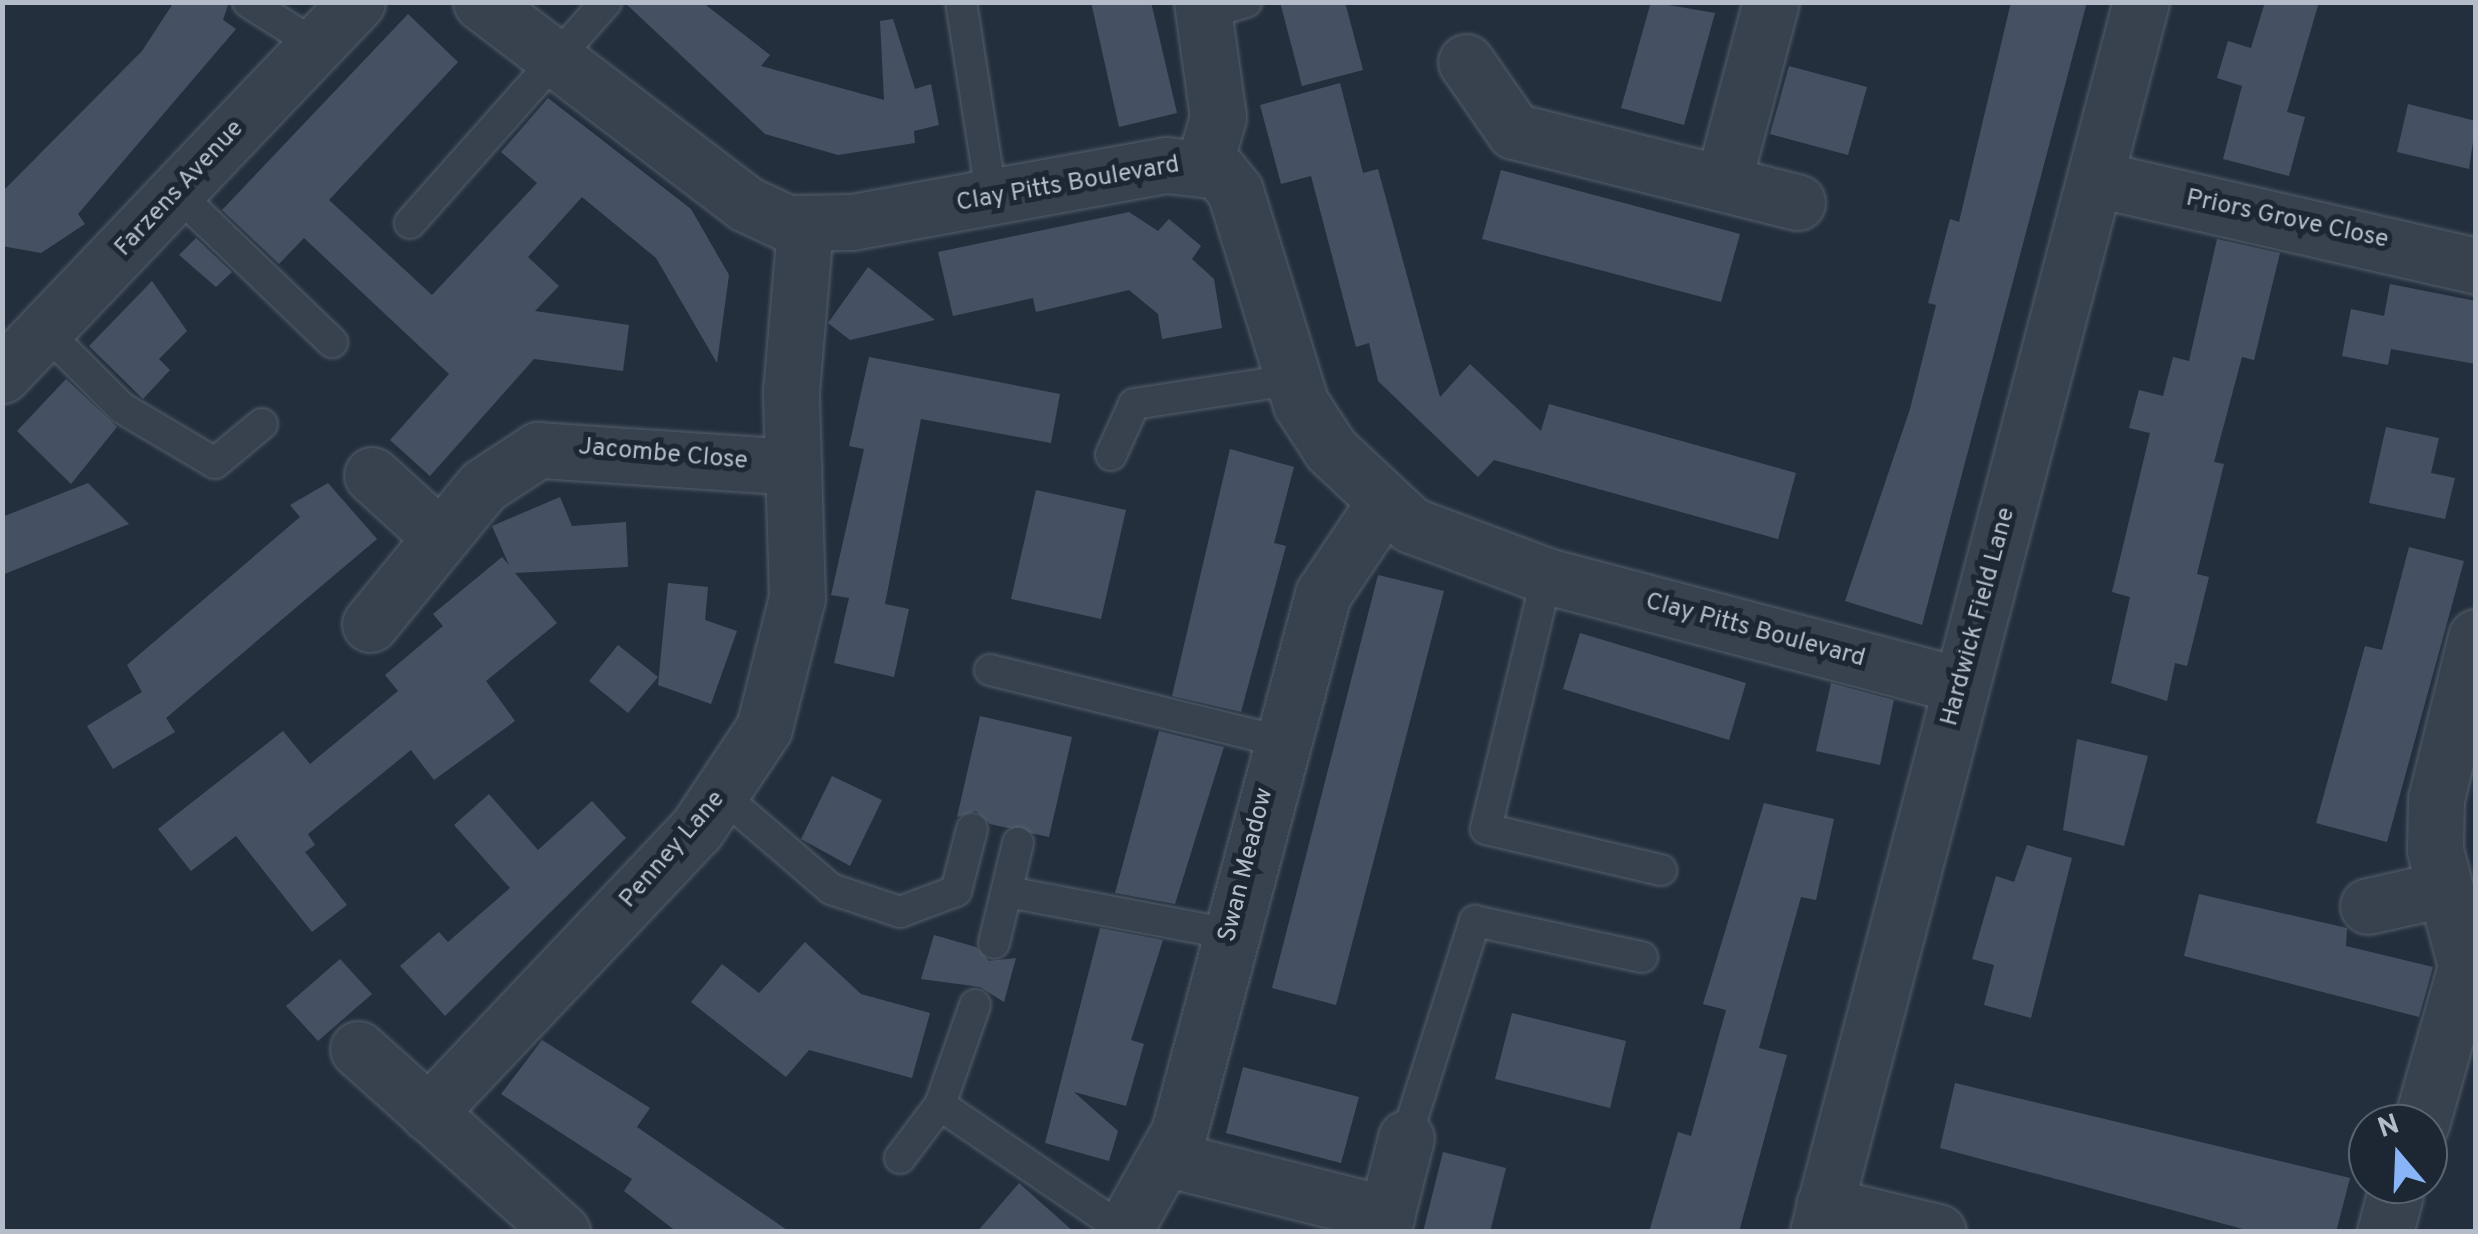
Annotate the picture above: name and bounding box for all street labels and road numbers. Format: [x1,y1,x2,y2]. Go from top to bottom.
street label: Farzens Avenue [109,114,251,264]
street label: Clay Pitts Boulevard [954,151,1182,219]
street label: Priors Grove Close [2183,184,2391,256]
street label: Jacombe Close [577,433,749,477]
street label: Hardwick Field Lane [1935,504,2023,730]
street label: Clay Pitts Boulevard [1642,587,1868,675]
street label: Penney Lane [614,785,732,915]
street label: Swan Meadow [1213,785,1281,945]

